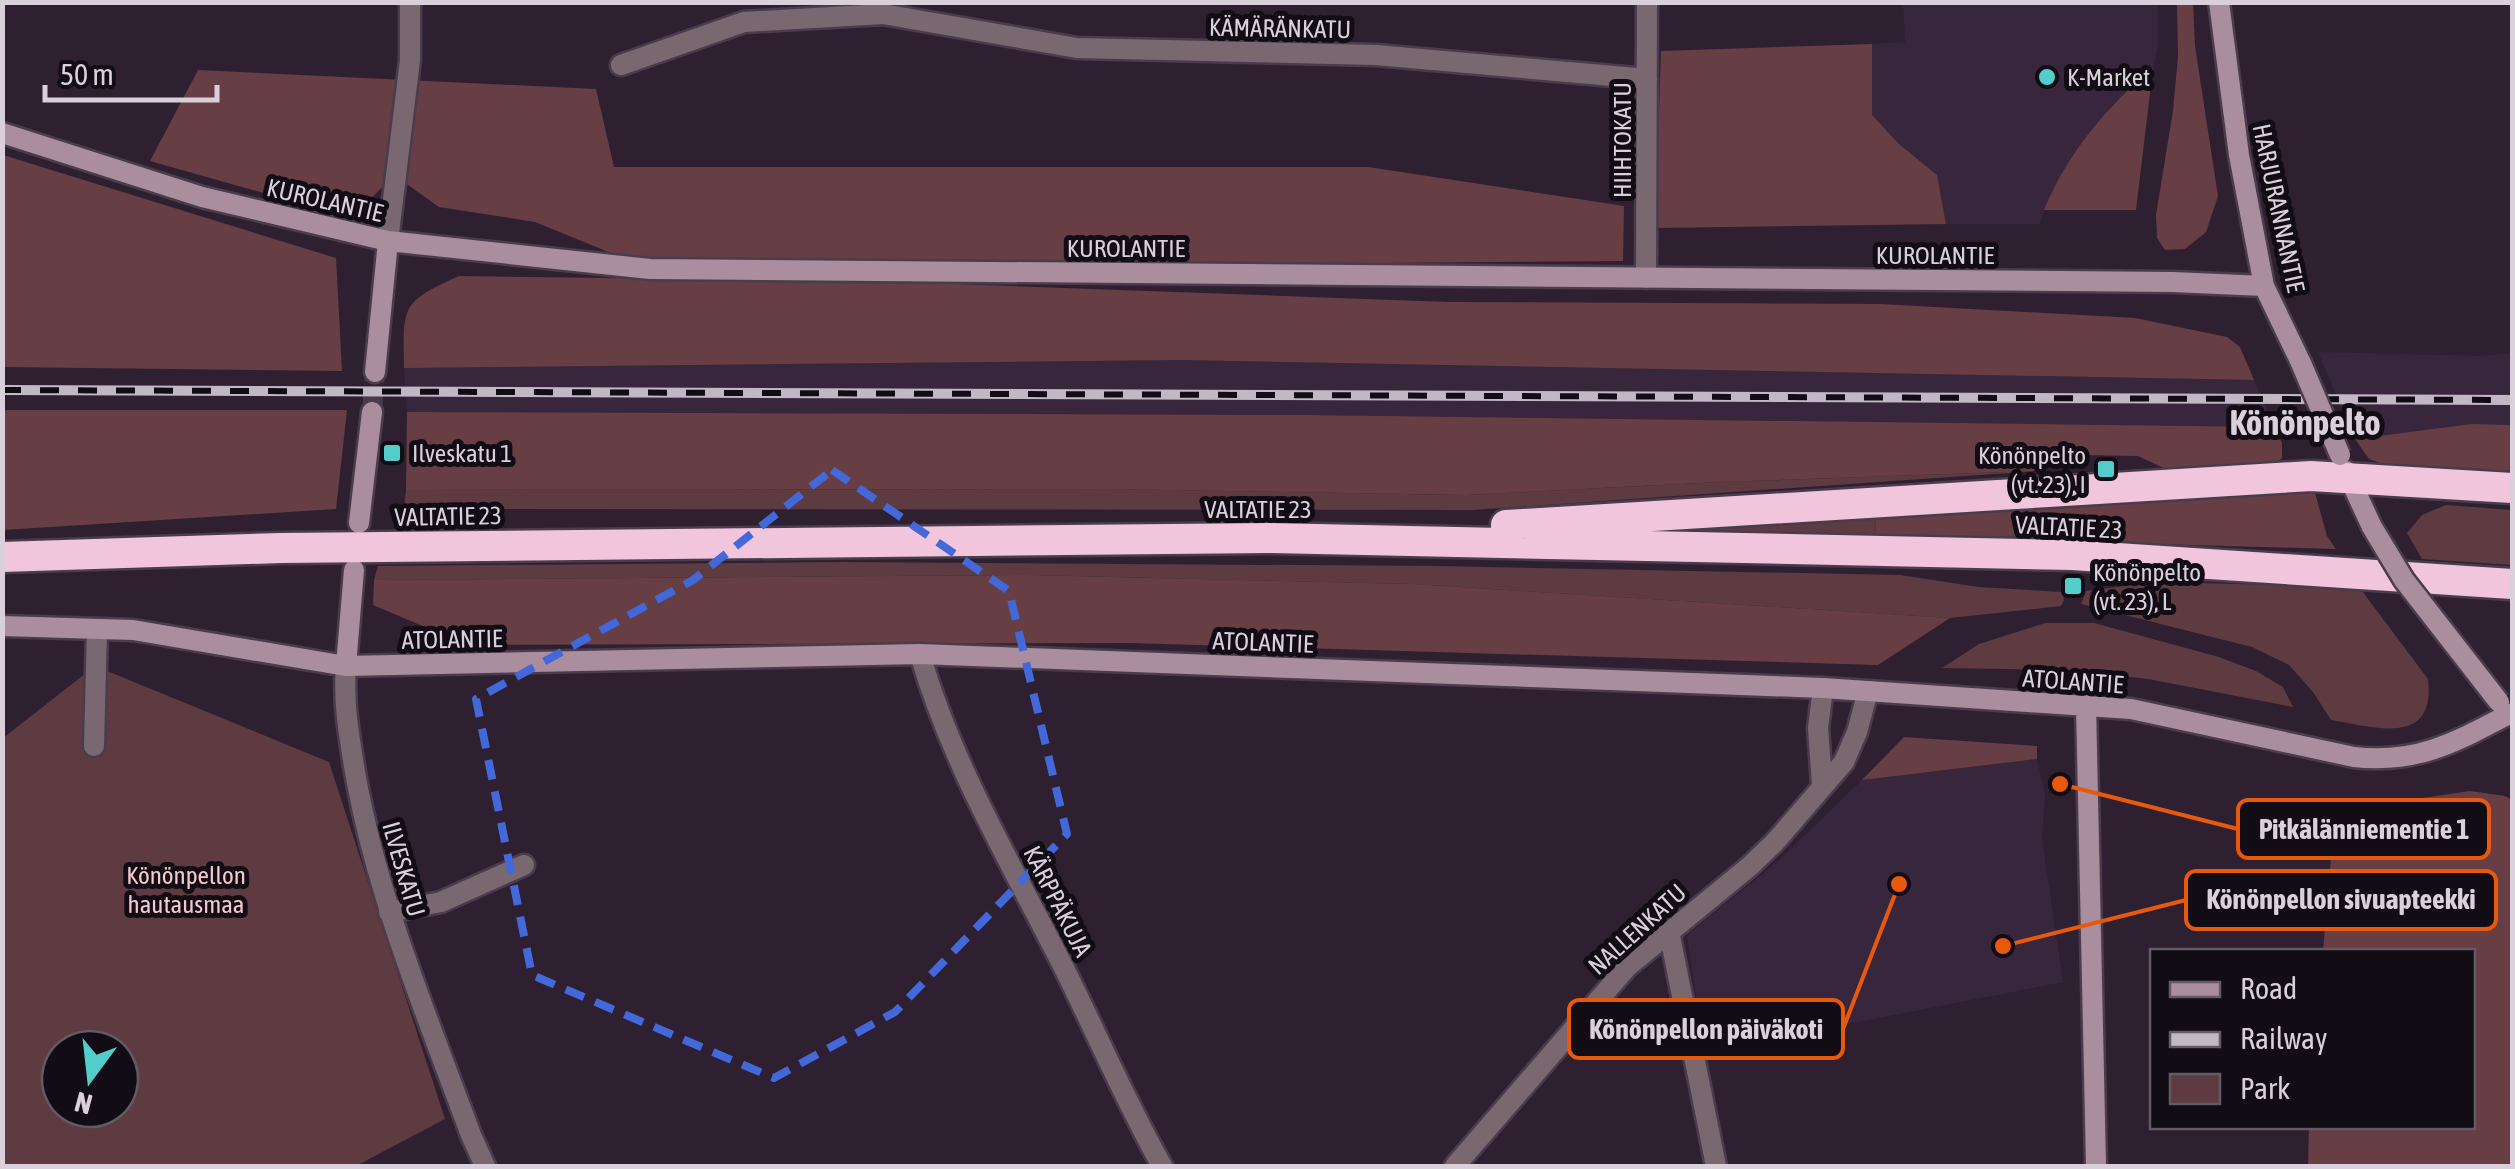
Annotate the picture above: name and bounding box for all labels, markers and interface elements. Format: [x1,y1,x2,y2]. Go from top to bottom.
street label: KÄMÄRÄNKATU [1209,13,1351,43]
scale bar [45,40,218,102]
text: 50 m [60,57,114,91]
place label: K-Market [2067,63,2150,91]
marker: K-Market [2036,66,2058,88]
street label: HIIHTOKATU [1608,82,1636,198]
street label: HARJURANNANTIE [2248,121,2311,295]
street label: KUROLANTIE [264,173,386,227]
street label: KUROLANTIE [1067,234,1186,262]
street label: KUROLANTIE [1876,241,1995,269]
district label: Könönpelto [2229,402,2381,442]
place label: Ilveskatu 1 [412,439,512,467]
place label: Könönpelto (vt. 23), I [1978,441,2086,498]
marker: Ilveskatu 1 [381,442,403,464]
marker: Könönpelto (vt. 23), I [2095,458,2117,480]
street label: VALTATIE 23 [1204,495,1312,523]
street label: VALTATIE 23 [394,501,502,531]
street label: VALTATIE 23 [2015,510,2123,544]
place label: Könönpelto (vt. 23), L [2093,558,2201,615]
marker: Könönpelto (vt. 23), L [2062,575,2084,597]
street label: ATOLANTIE [401,624,503,654]
street label: ATOLANTIE [1212,626,1314,658]
street label: ATOLANTIE [2022,664,2125,699]
callout: Pitkälänniementie 1 [2238,800,2489,858]
text: Pitkälänniementie 1 [2259,813,2469,845]
street label: ILVESKATU [377,818,431,920]
street label: KÄRPPÄKUJA [1018,841,1098,961]
park label: Könönpellon hautausmaa [126,861,246,918]
callout: Könönpellon sivuapteekki [2186,871,2496,929]
street label: NALLENKATU [1583,878,1691,980]
text: Könönpellon sivuapteekki [2206,883,2476,915]
legend [2150,949,2475,1129]
text: Road [2240,971,2297,1005]
callout: Könönpellon päiväkoti [1569,1000,1843,1058]
text: Könönpellon päiväkoti [1589,1013,1823,1045]
text: Railway [2240,1021,2327,1055]
north arrow [40,1029,140,1129]
text: Park [2240,1071,2290,1105]
text: N [71,1086,96,1121]

